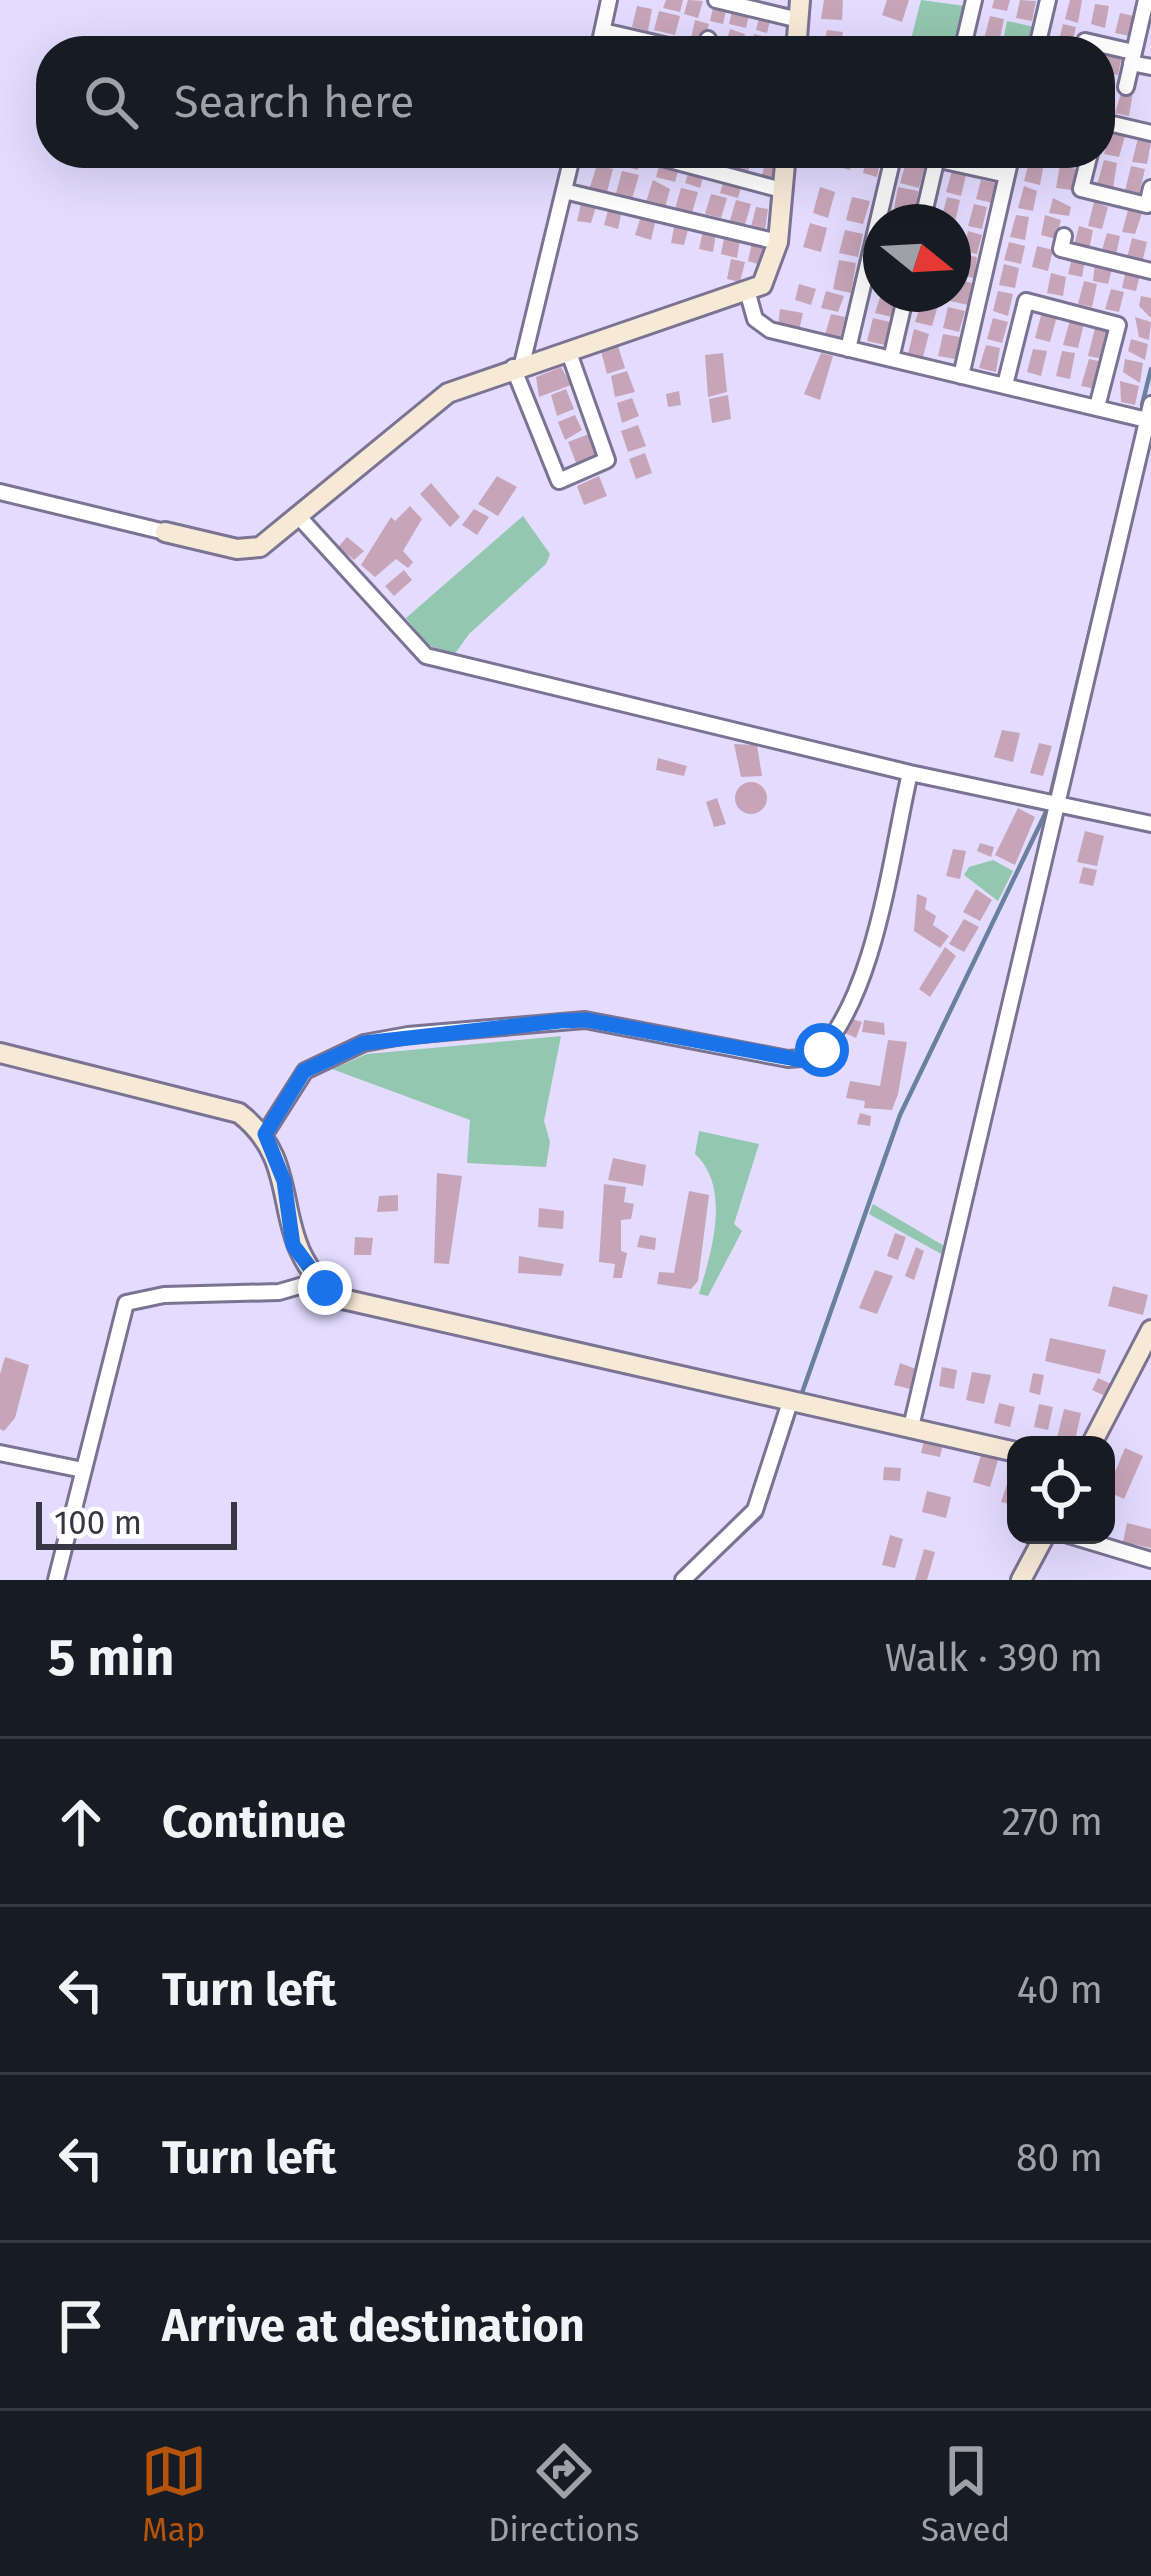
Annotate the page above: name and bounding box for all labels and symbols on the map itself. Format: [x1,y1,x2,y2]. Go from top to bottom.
north arrow [863,204,971,312]
route start [795,1023,849,1077]
route end [298,1261,352,1315]
scale bar [36,1496,237,1549]

